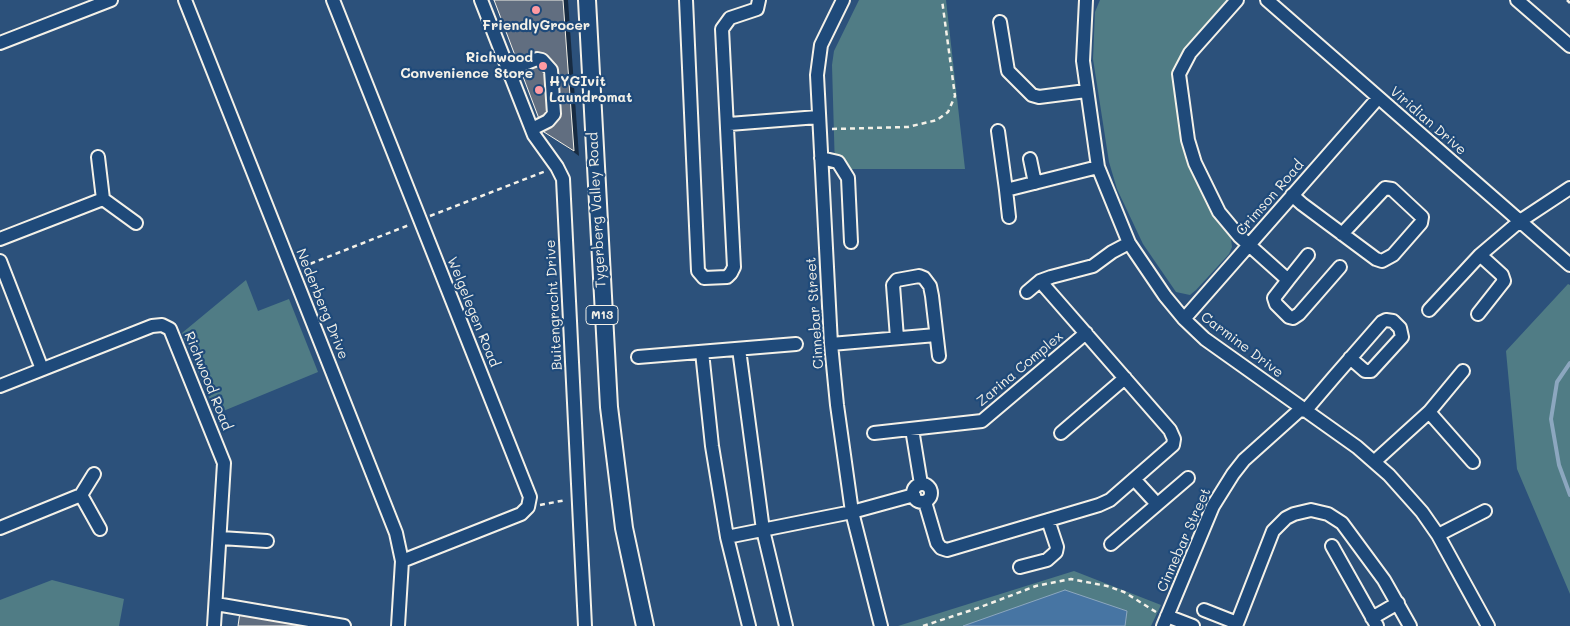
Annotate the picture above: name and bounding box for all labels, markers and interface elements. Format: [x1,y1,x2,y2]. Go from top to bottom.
marker: FriendlyGrocer [530,4,542,16]
place label: FriendlyGrocer [482,18,590,34]
place label: Richwood Convenience Store [400,50,533,82]
marker: Richwood Convenience Store [537,60,549,72]
place label: HYGIvit Laundromat [549,74,632,106]
street label: Viridian Drive [1386,83,1470,159]
marker: HYGIvit Laundromat [533,84,545,96]
street label: Tygerberg Valley Road [585,132,609,288]
street label: Crimson Road [1233,157,1307,239]
street label: Buitengracht Drive [542,239,566,371]
street label: Nederberg Drive [292,246,352,362]
street label: Welgelegen Road [443,254,503,370]
street label: Cinnebar Street [803,256,827,370]
road number: M13 [586,306,618,324]
street label: Carmine Drive [1197,308,1287,382]
street label: Zarina Complex [973,328,1067,410]
street label: Richwood Road [181,329,235,433]
street label: Cinnebar Street [1154,485,1214,595]

